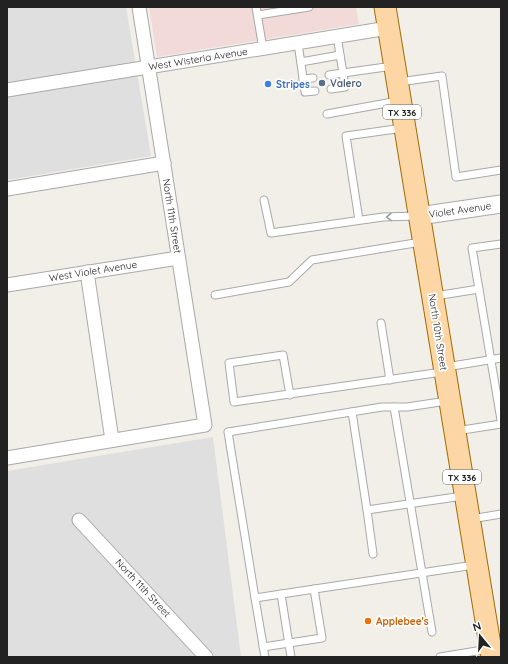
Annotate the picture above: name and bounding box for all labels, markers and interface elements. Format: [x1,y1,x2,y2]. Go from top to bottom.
street label: West Wisteria Avenue [147,45,249,73]
place label: Valero [330,77,362,90]
place label: Stripes [276,78,310,91]
marker: Valero [317,78,327,88]
marker: Stripes [263,79,273,89]
road number: TX 336 [383,105,421,119]
street label: North 11th Street [160,178,184,255]
street label: Violet Avenue [428,199,492,221]
one-way arrow [386,213,392,221]
street label: West Violet Avenue [48,258,138,284]
street label: North 10th Street [425,293,451,372]
road number: TX 336 [443,470,481,484]
street label: North 11th Street [113,556,174,620]
place label: Applebee's [376,615,429,628]
marker: Applebee's [363,616,373,626]
north arrow [460,616,500,656]
text: N [471,619,483,634]

